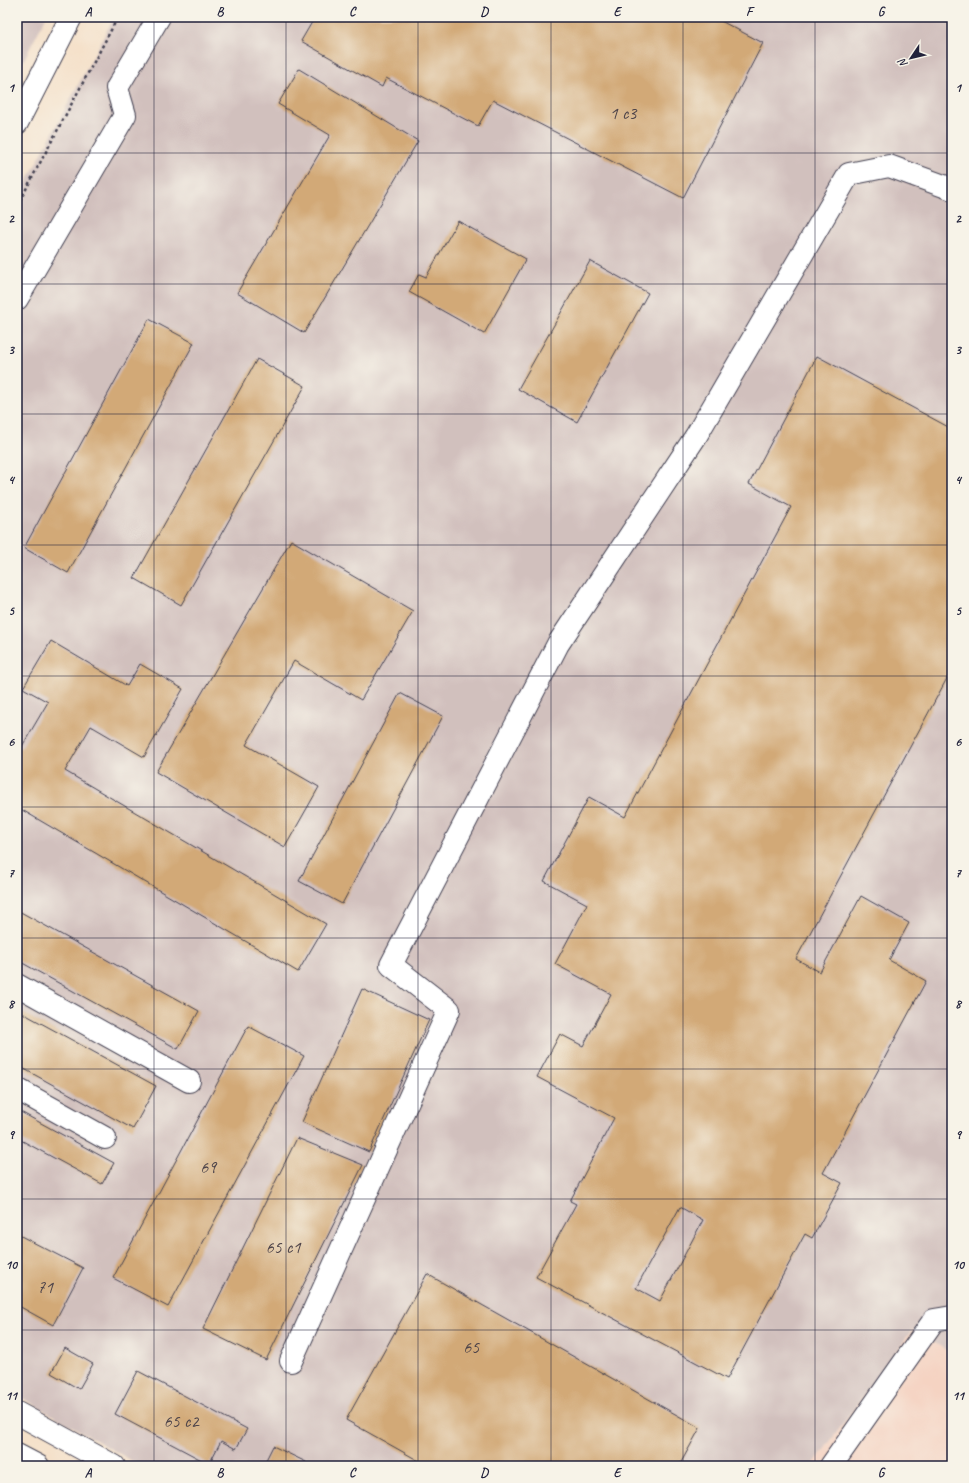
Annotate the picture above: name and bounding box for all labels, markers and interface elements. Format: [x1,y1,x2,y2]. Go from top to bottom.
text: A [85,4,93,20]
text: B [217,4,225,20]
text: C [349,4,357,20]
text: D [480,4,489,20]
text: E [614,4,623,20]
text: F [746,4,755,20]
text: G [878,4,886,20]
north arrow [891,38,931,78]
text: N [894,55,910,71]
text: 1 [8,80,16,96]
text: 1 [955,80,963,96]
house number: 1 с3 [610,102,638,124]
text: 2 [8,211,15,227]
text: 2 [955,211,962,227]
text: 3 [8,342,15,358]
text: 3 [955,342,962,358]
text: 4 [8,472,16,488]
text: 4 [955,472,963,488]
text: 5 [8,603,15,619]
text: 5 [955,603,962,619]
text: 6 [8,734,15,750]
text: 6 [955,734,962,750]
text: 7 [8,865,15,881]
text: 7 [955,865,962,881]
text: 8 [8,996,16,1012]
text: 8 [955,996,963,1012]
text: 9 [8,1127,15,1143]
text: 9 [955,1127,962,1143]
house number: 69 [200,1156,218,1178]
house number: 65 с1 [265,1236,301,1258]
text: 10 [5,1257,18,1273]
text: 10 [952,1257,965,1273]
house number: 71 [37,1276,54,1298]
house number: 65 [463,1336,480,1358]
text: 11 [5,1388,19,1404]
text: 11 [952,1388,966,1404]
house number: 65 с2 [163,1410,200,1432]
text: A [85,1465,93,1481]
text: B [217,1465,225,1481]
text: C [349,1465,357,1481]
text: D [480,1465,489,1481]
text: E [614,1465,623,1481]
text: F [746,1465,755,1481]
text: G [878,1465,886,1481]

